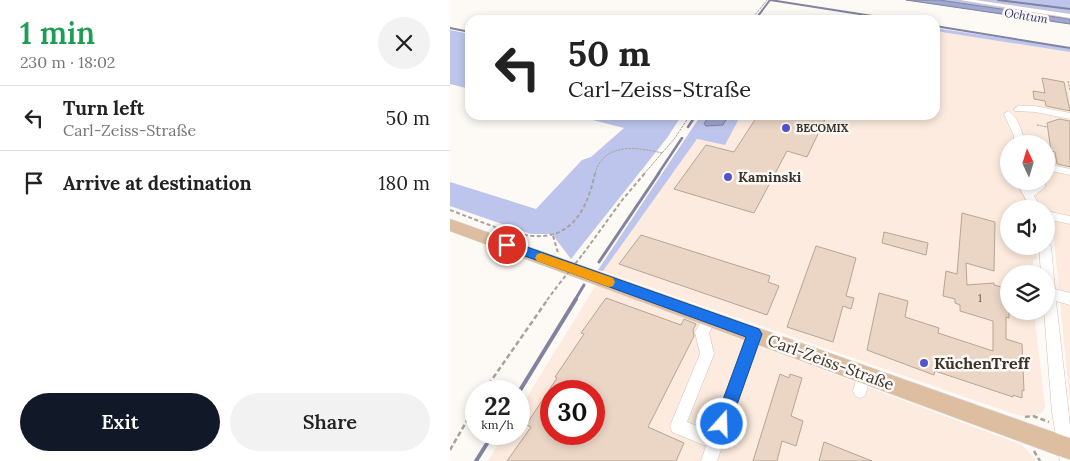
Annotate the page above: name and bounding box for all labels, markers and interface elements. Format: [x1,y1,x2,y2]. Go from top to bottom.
water label: Ochtum [1003,5,1049,26]
text: 1 min [20,14,95,52]
button: close [378,17,430,69]
text: 50 m [568,31,651,76]
icon: left [485,35,550,100]
text: 230 m · 18:02 [20,52,115,72]
text: Carl-Zeiss-Straße [568,75,751,103]
text: Turn left [63,96,144,120]
icon: left [20,104,48,132]
text: 50 m [386,106,430,130]
text: Carl-Zeiss-Straße [63,120,196,140]
place label: BECOMIX [796,121,849,135]
marker: BECOMIX [780,122,792,134]
north arrow [1000,135,1055,190]
map controls [1000,135,1055,320]
place label: Kaminski [738,168,802,186]
icon: arrive [20,169,48,197]
text: Arrive at destination [63,171,252,195]
text: 180 m [379,171,430,195]
marker: Kaminski [722,171,734,183]
button: sound [1000,200,1055,255]
pin [486,224,528,266]
icon: arrive [493,231,521,259]
button: layers [1000,265,1055,320]
house number: 1 [978,291,982,305]
street label: Carl-Zeiss-Straße [765,330,897,394]
place label: KüchenTreff [934,353,1031,373]
marker: KüchenTreff [918,357,930,369]
speed limit sign: 30 [540,380,605,445]
text: 22 [484,390,511,422]
button: Exit [20,393,220,451]
button: Share [230,393,430,451]
position arrow [695,397,747,449]
text: km/h [481,417,514,432]

